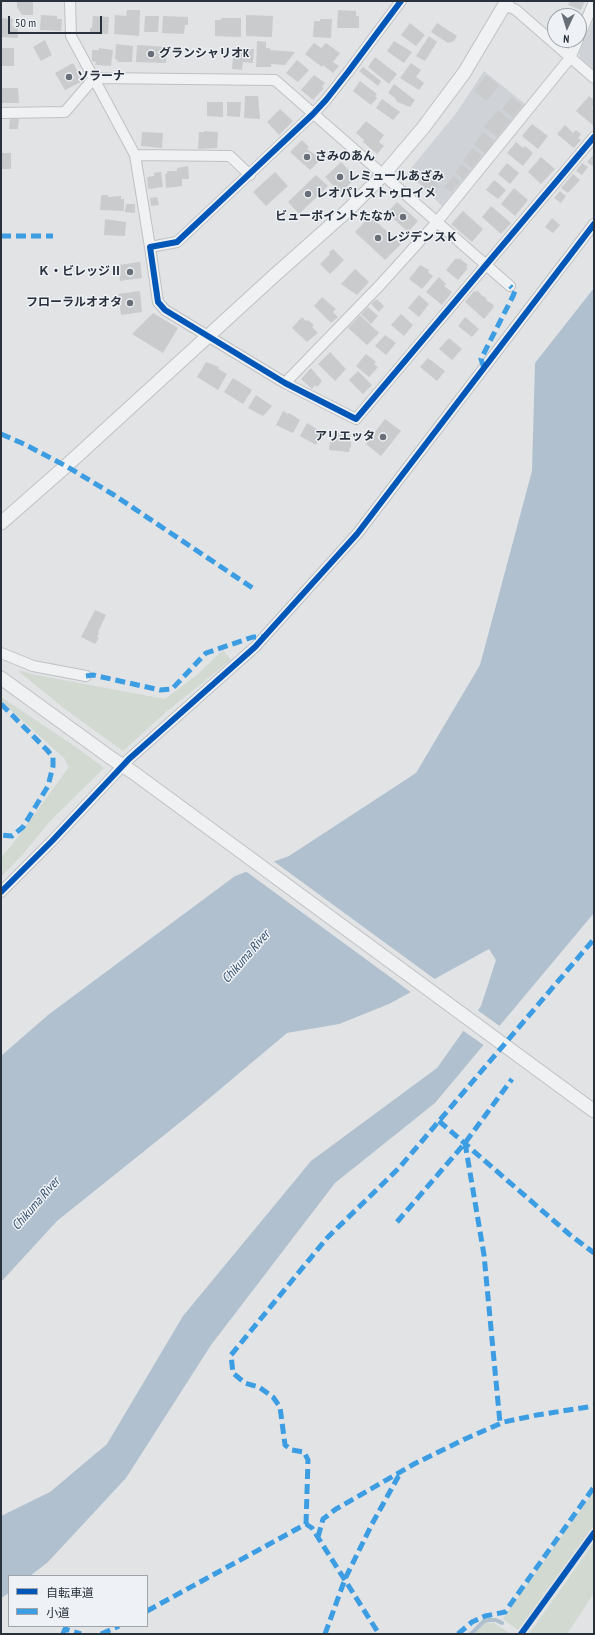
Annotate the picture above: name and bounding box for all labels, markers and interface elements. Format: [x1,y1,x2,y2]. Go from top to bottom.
scale bar [10,8,104,34]
north arrow [547,8,587,48]
text: 50 m [15,15,36,30]
text: N [563,32,570,46]
place label: グランシャリオK [159,47,249,61]
marker: グランシャリオK [146,49,156,59]
place label: ソラーナ [77,70,125,84]
marker: ソラーナ [64,72,74,82]
place label: さみのあん [315,150,375,164]
marker: さみのあん [302,152,312,162]
place label: レミュールあざみ [348,170,444,184]
marker: レミュールあざみ [335,172,345,182]
place label: レオパレストゥロイメ [316,187,436,201]
marker: レオパレストゥロイメ [303,189,313,199]
place label: ビューポイントたなか [275,210,395,224]
marker: ビューポイントたなか [398,212,408,222]
place label: レジデンスＫ [386,231,458,245]
marker: レジデンスＫ [373,233,383,243]
place label: Ｋ・ビレッジⅡ [38,265,122,279]
marker: Ｋ・ビレッジⅡ [125,267,135,277]
place label: フローラルオオタ [26,296,122,310]
marker: フローラルオオタ [125,298,135,308]
place label: アリエッタ [315,430,375,444]
marker: アリエッタ [378,432,388,442]
water label: Chikuma River [219,927,273,987]
water label: Chikuma River [9,1174,63,1234]
legend [8,1575,148,1627]
text: 自転車道 [46,1585,94,1600]
text: 小道 [46,1605,70,1620]

